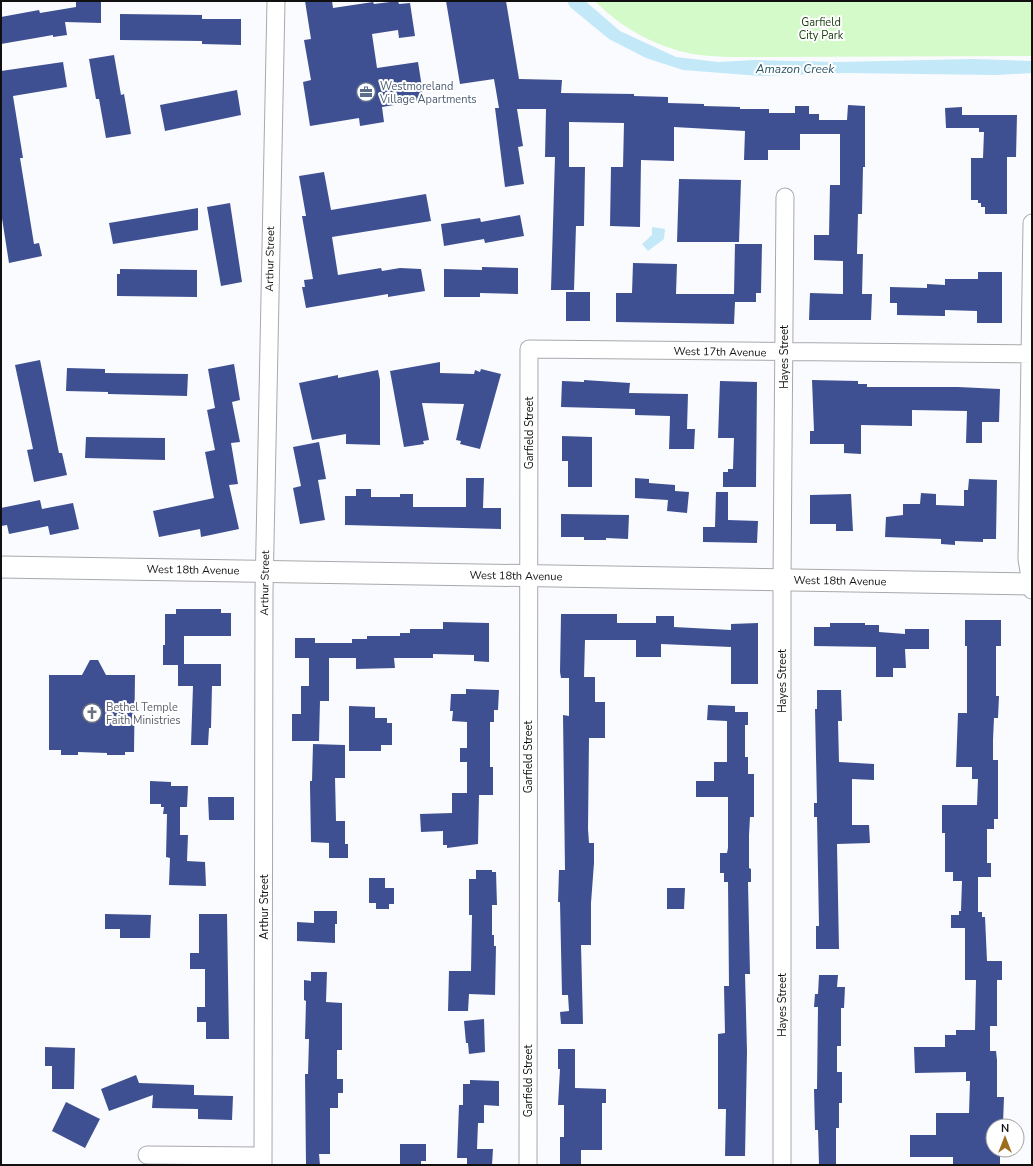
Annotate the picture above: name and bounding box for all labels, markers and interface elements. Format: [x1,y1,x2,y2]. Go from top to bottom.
park label: Garfield City Park [799,15,844,43]
water label: Amazon Creek [755,61,835,77]
place label: Westmoreland Village Apartments [379,79,477,107]
office icon: Westmoreland Village Apartments [355,81,377,103]
street label: Arthur Street [262,226,278,292]
street label: Hayes Street [777,325,792,389]
street label: West 17th Avenue [673,344,767,360]
street label: Garfield Street [522,397,537,469]
street label: Arthur Street [257,550,273,616]
street label: West 18th Avenue [146,562,240,578]
street label: West 18th Avenue [469,568,563,584]
street label: West 18th Avenue [793,573,887,589]
street label: Hayes Street [775,649,790,713]
place label: Bethel Temple Faith Ministries [106,700,181,728]
church icon: Bethel Temple Faith Ministries [81,702,103,724]
street label: Garfield Street [521,721,536,793]
street label: Arthur Street [257,874,272,940]
street label: Hayes Street [775,973,790,1037]
street label: Garfield Street [521,1045,536,1117]
north arrow [985,1118,1025,1158]
text: N [1001,1121,1009,1136]

